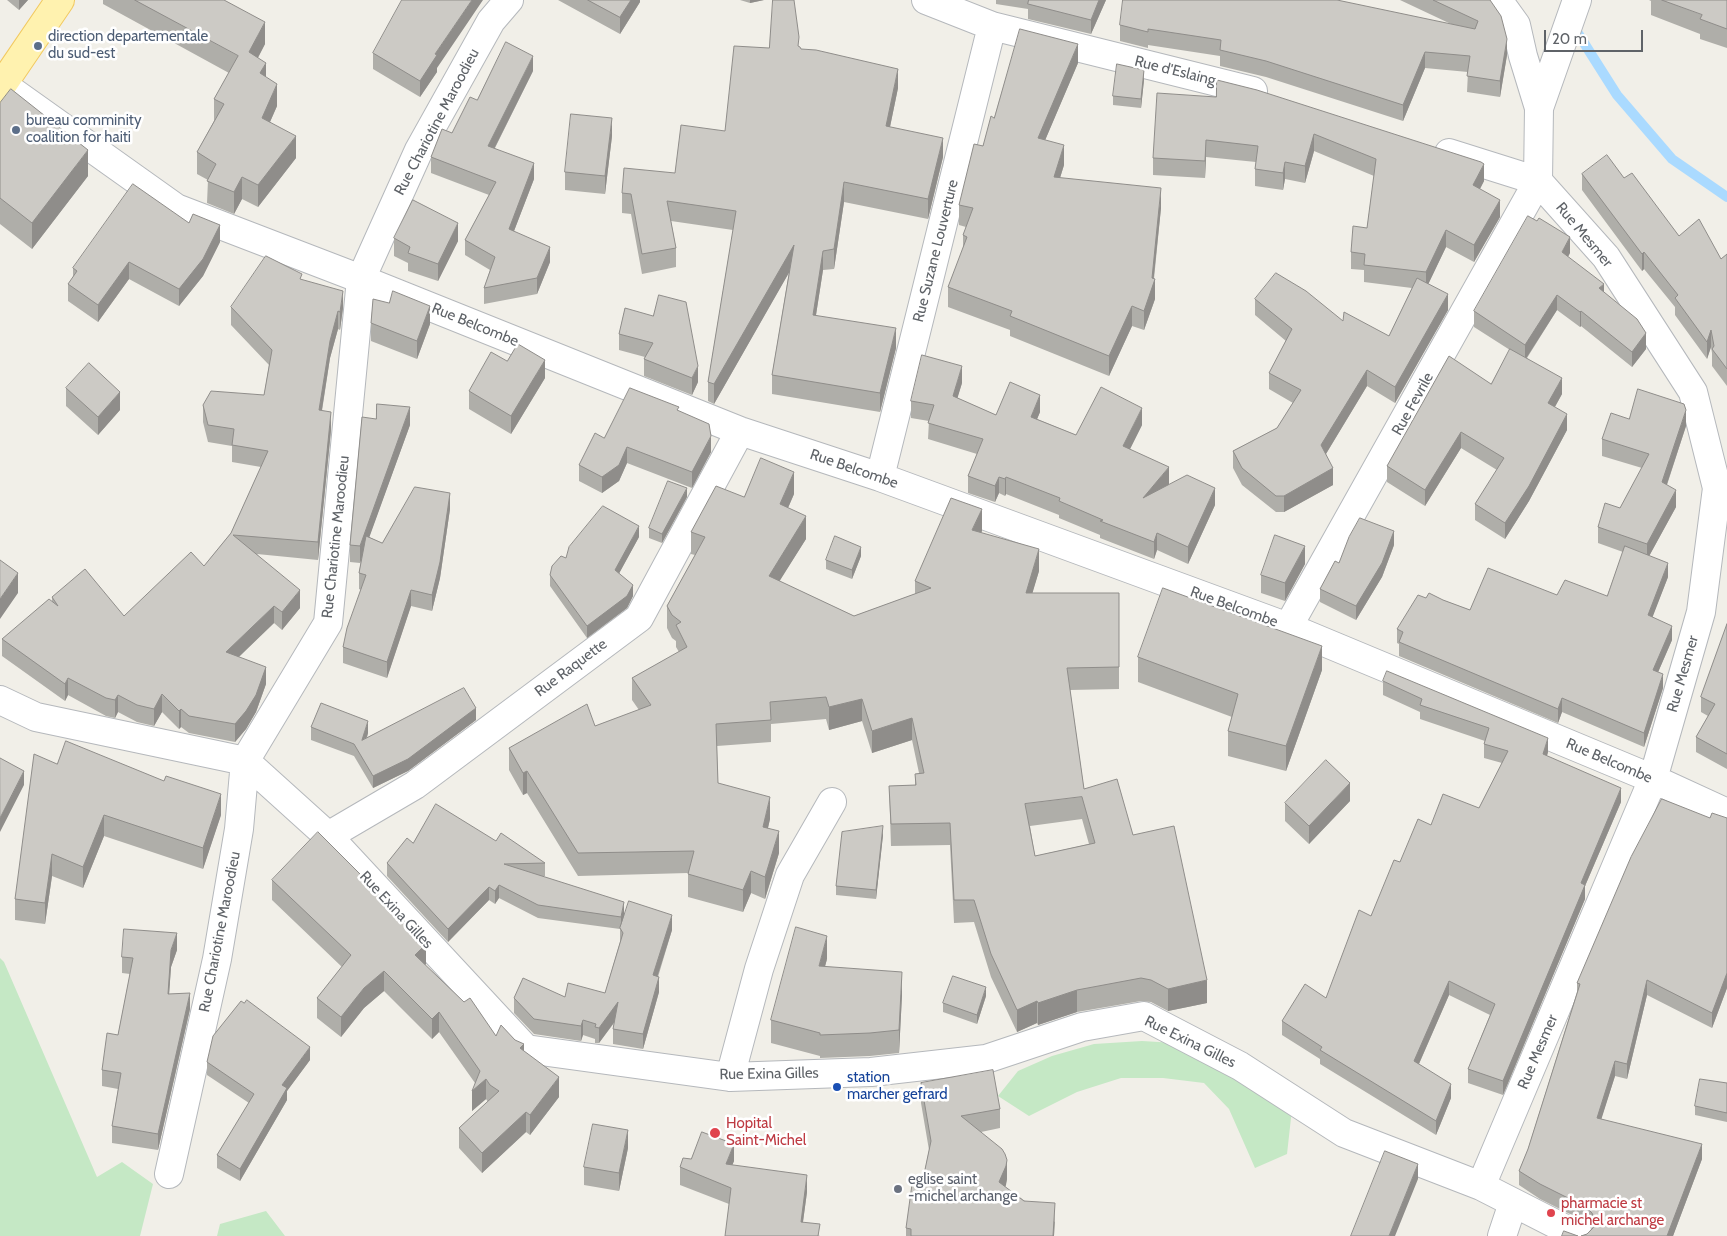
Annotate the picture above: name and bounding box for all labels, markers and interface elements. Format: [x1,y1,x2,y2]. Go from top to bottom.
scale bar [1547,20,1646,52]
place label: direction departementale du sud-est [48,28,208,63]
text: 20 m [1552,30,1587,48]
marker: direction departementale du sud-est [32,40,44,52]
street label: Rue Chariotine Maroodieu [391,46,483,198]
street label: Rue d'Eslaing [1133,52,1217,90]
place label: bureau comminity coalition for haiti [26,112,141,147]
marker: bureau comminity coalition for haiti [10,124,22,136]
street label: Rue Suzane Louverture [910,178,962,324]
street label: Rue Mesmer [1552,199,1616,271]
street label: Rue Belcombe [429,299,521,351]
street label: Rue Fevrile [1388,369,1438,439]
street label: Rue Belcombe [808,446,900,492]
street label: Rue Chariotine Maroodieu [319,455,353,619]
street label: Rue Belcombe [1188,583,1280,631]
street label: Rue Mesmer [1663,633,1703,715]
street label: Rue Raquette [531,635,611,701]
street label: Rue Belcombe [1563,735,1655,787]
street label: Rue Chariotine Maroodieu [196,850,244,1014]
street label: Rue Exina Gilles [356,868,436,952]
street label: Rue Exina Gilles [1141,1012,1239,1072]
street label: Rue Mesmer [1514,1012,1562,1092]
street label: Rue Exina Gilles [719,1064,819,1084]
place label: station marcher gefrard [847,1069,947,1104]
marker: station marcher gefrard [831,1081,843,1093]
place label: Hopital Saint-Michel [726,1115,806,1150]
marker: Hopital Saint-Michel [708,1126,722,1140]
place label: eglise saint -michel archange [908,1171,1018,1206]
marker: eglise saint -michel archange [892,1183,904,1195]
place label: pharmacie st michel archange [1561,1195,1664,1230]
marker: pharmacie st michel archange [1545,1207,1557,1219]

